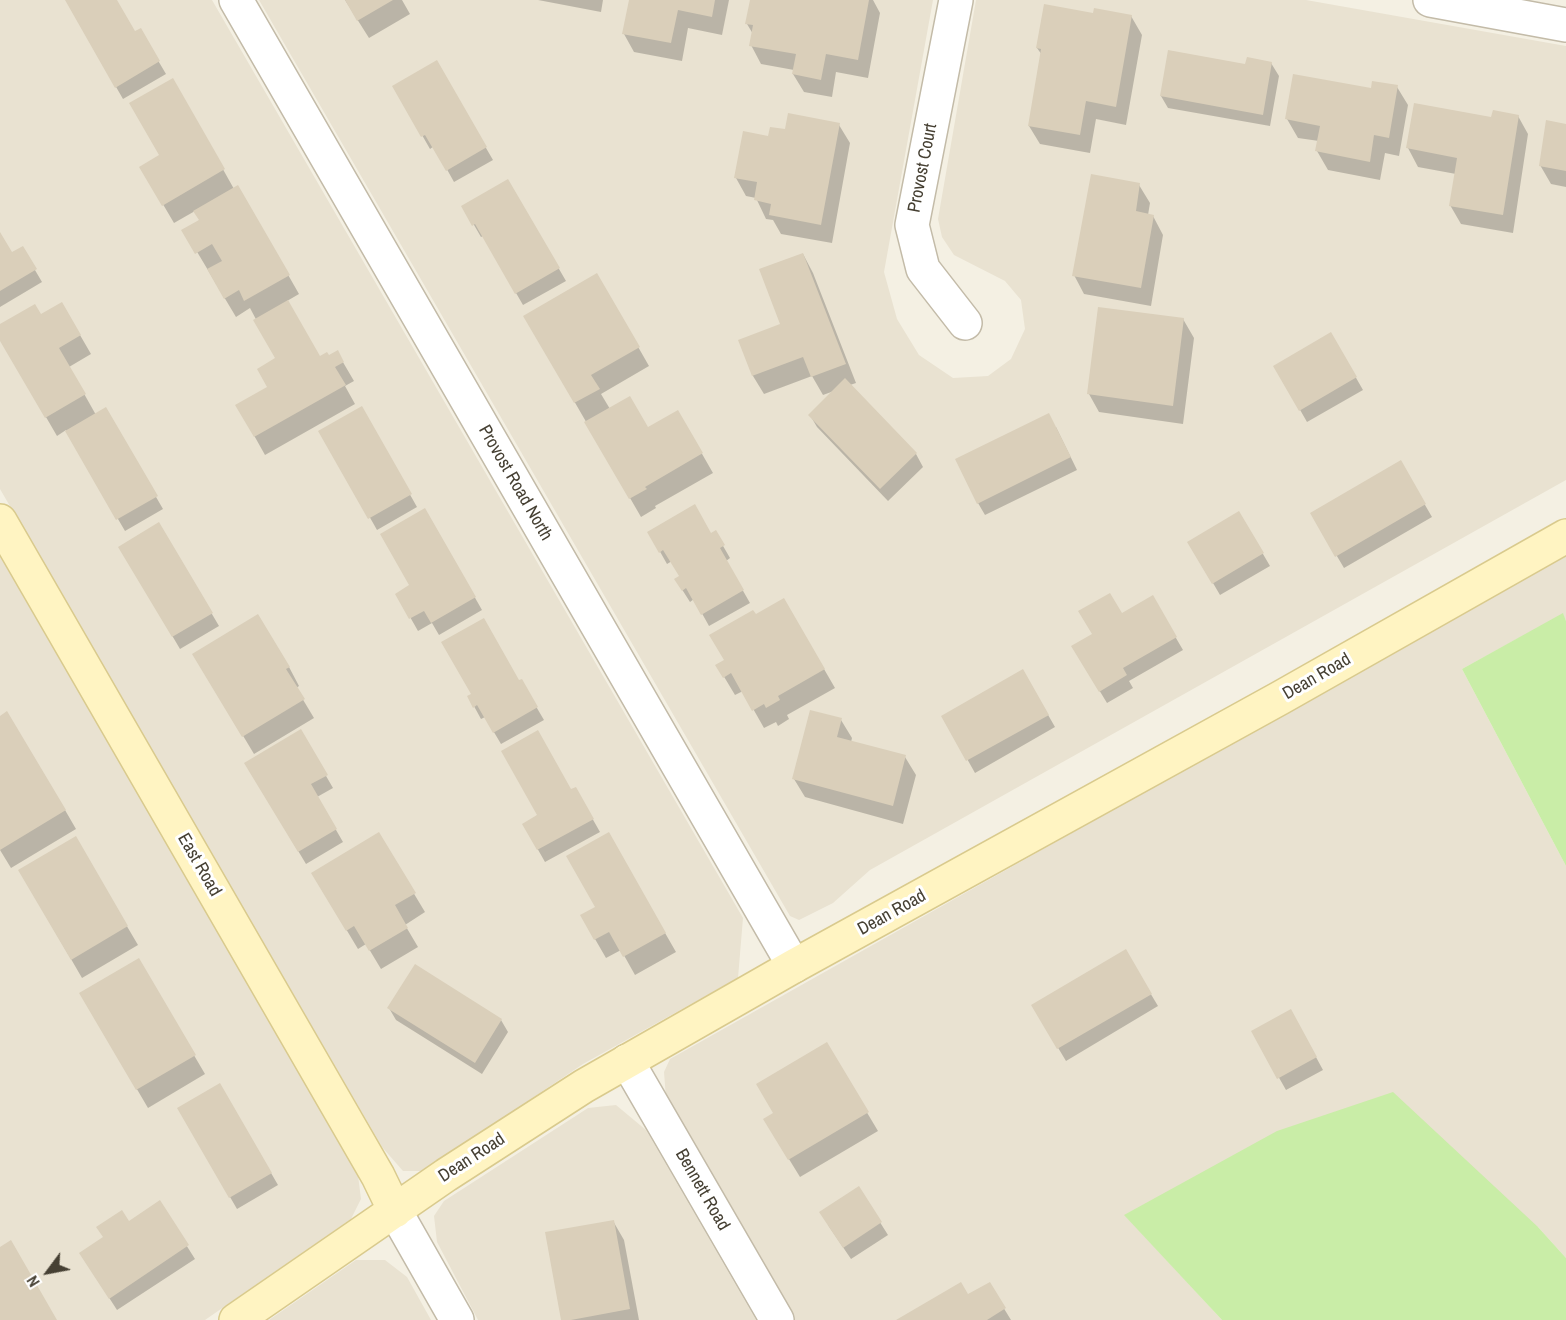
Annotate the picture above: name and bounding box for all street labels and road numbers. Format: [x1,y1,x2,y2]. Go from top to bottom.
street label: Provost Court [904,122,942,214]
street label: Provost Road North [473,421,557,545]
street label: Dean Road [1279,649,1355,705]
street label: East Road [172,830,226,900]
street label: Dean Road [854,885,930,941]
street label: Dean Road [435,1129,509,1187]
street label: Bennett Road [670,1146,734,1234]

